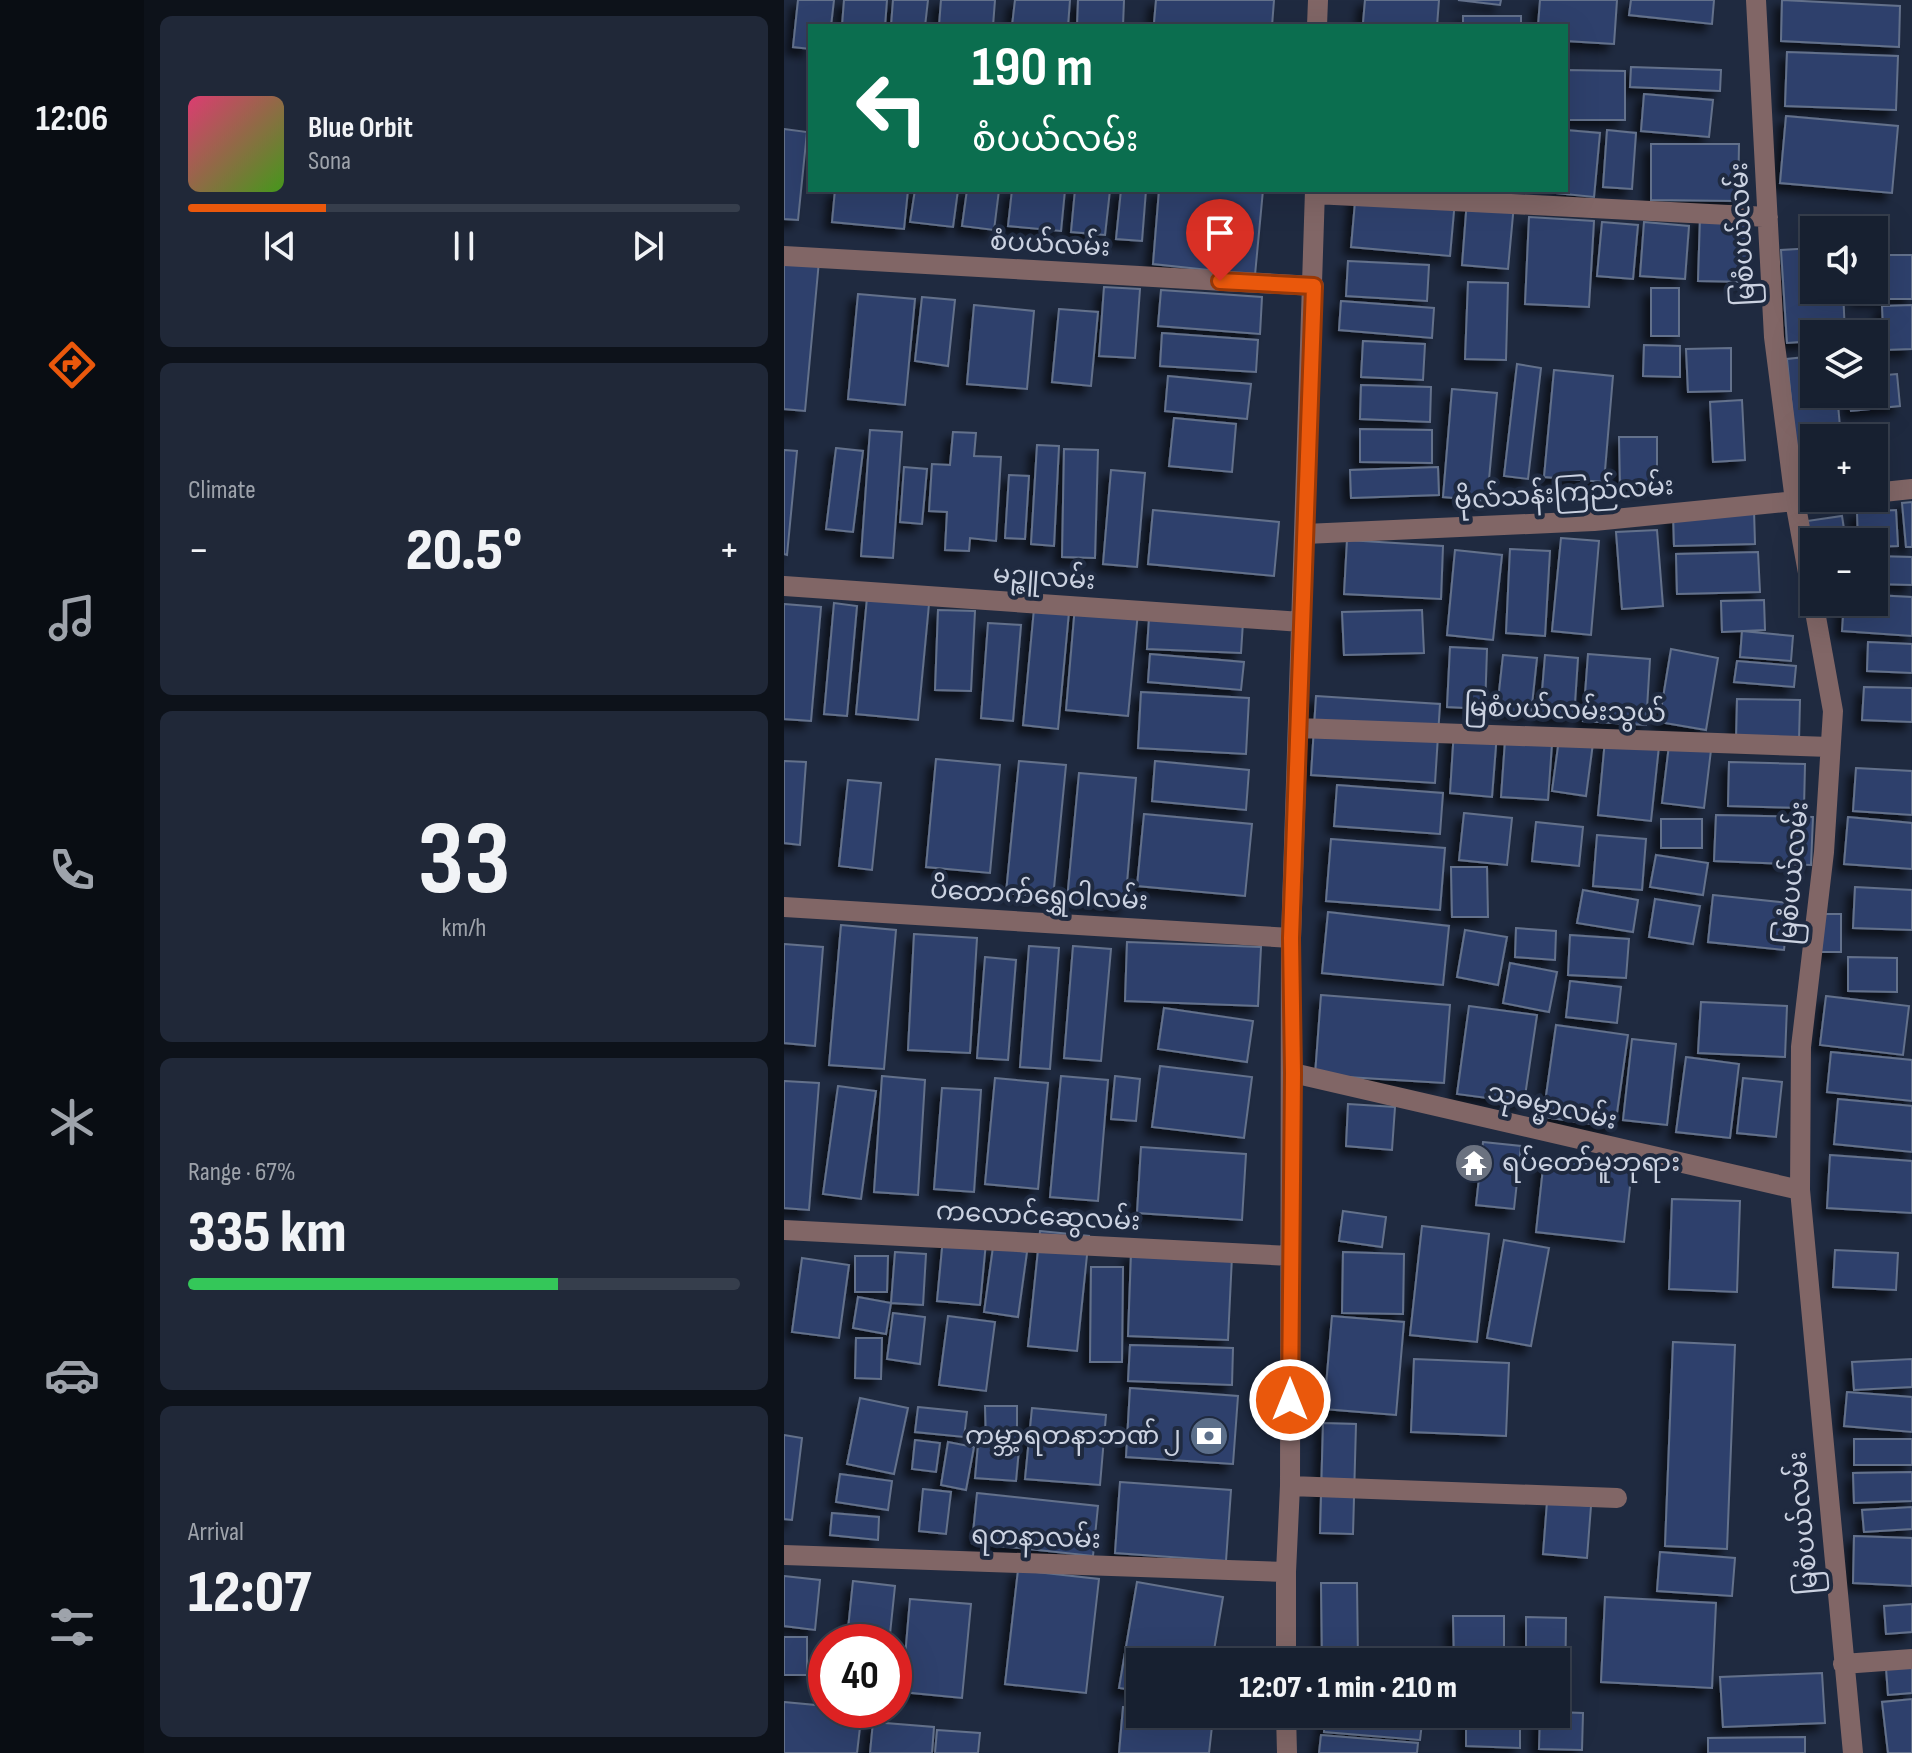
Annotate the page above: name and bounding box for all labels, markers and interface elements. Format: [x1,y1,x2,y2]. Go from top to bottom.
text: 190 m [972,35,1093,102]
icon: left [840,56,944,160]
text: 12:06 [36,98,108,141]
text: Blue Orbit [308,110,413,146]
text: စံပယ်လမ်း [972,119,1138,162]
text: Sona [308,146,351,177]
street label: မြစံပယ်လမ်း [1721,161,1766,307]
pin [1186,199,1254,281]
icon: arrive [1198,211,1242,255]
map controls [1800,216,1888,616]
button: sound [1800,216,1888,304]
street label: စံပယ်လမ်း [989,223,1111,264]
icon: previous [258,224,302,268]
icon: pause [442,224,486,268]
icon: next [626,224,670,268]
button: layers [1800,320,1888,408]
icon: directions [44,337,100,393]
button: + [1800,424,1888,512]
street label: ဗိုလ်သန်းကြည်လမ်း [1453,468,1675,521]
text: Climate [188,475,256,506]
text: 20.5° [406,515,522,587]
text: − [188,524,210,577]
text: + [718,524,740,577]
button: − [1800,528,1888,616]
street label: မဉ္ဇူလမ်း [991,556,1096,601]
icon: music [44,590,100,646]
street label: မြစံပယ်လမ်းသွယ် [1463,689,1667,734]
text: 33 [417,798,511,923]
street label: မြစံပယ်လမ်း [1769,800,1820,946]
icon: phone [44,842,100,898]
street label: ပိတောက်ရွှေဝါလမ်း [929,872,1149,921]
text: km/h [442,913,486,944]
street label: သုဓမ္မာလမ်း [1483,1074,1621,1141]
icon: climate [44,1094,100,1150]
temple icon: ရပ်တော်မူဘုရား [1453,1142,1495,1184]
place label: ရပ်တော်မူဘုရား [1502,1145,1680,1183]
text: Range · 67% [188,1157,296,1188]
street label: ကလောင်ဆွေလမ်း [935,1193,1141,1241]
text: 335 km [188,1197,347,1269]
icon: car [44,1347,100,1403]
position arrow [1248,1358,1332,1442]
bank icon: ကမ္ဘာ့ရတနာဘဏ် ၂ [1188,1415,1230,1457]
place label: ကမ္ဘာ့ရတနာဘဏ် ၂ [965,1418,1181,1456]
street label: မြစံပယ်လမ်း [1779,1450,1830,1596]
text: Arrival [188,1517,244,1548]
street label: ရတနာလမ်း [971,1517,1101,1560]
text: 12:07 [188,1557,311,1629]
icon: filters [44,1599,100,1655]
speed limit sign: 40 [808,1624,912,1728]
text: 12:07 · 1 min · 210 m [1239,1670,1457,1706]

